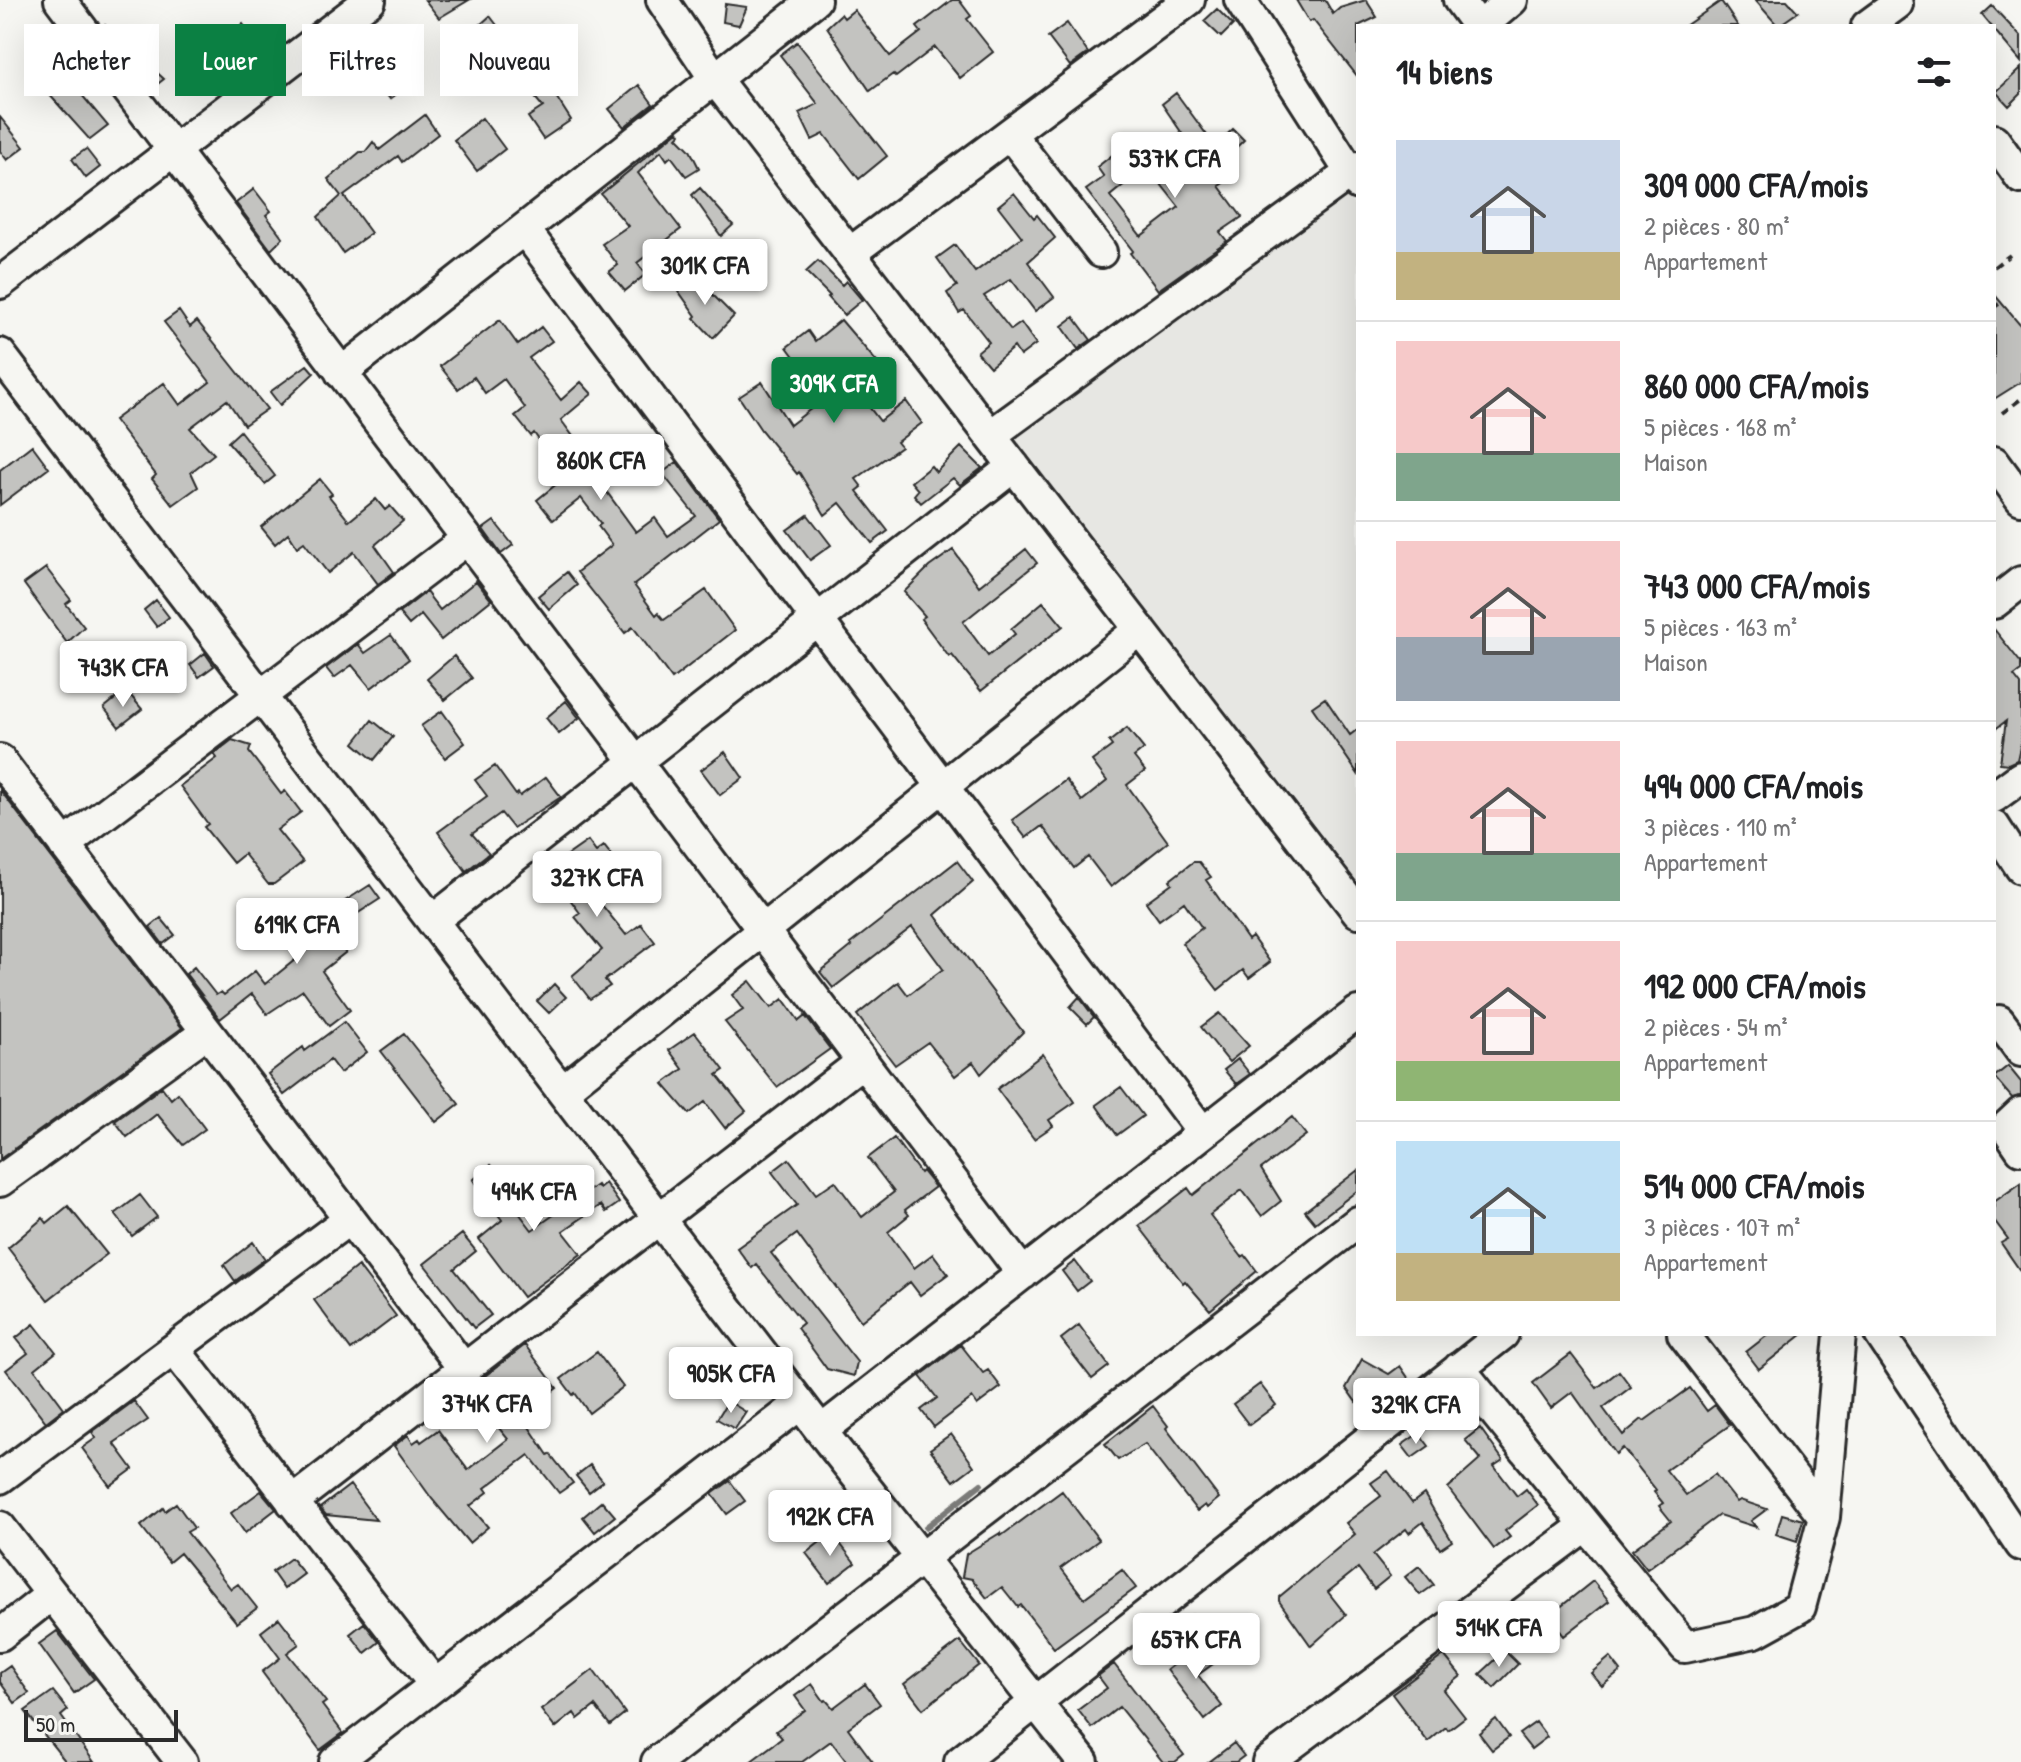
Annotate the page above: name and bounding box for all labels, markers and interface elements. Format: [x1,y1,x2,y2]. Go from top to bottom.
chip: Acheter [24,24,159,96]
chip: Louer [175,24,286,96]
chip: Filtres [302,24,424,96]
chip: Nouveau [440,24,578,96]
text: 14 biens [1396,49,1493,95]
icon: filters [1912,50,1956,94]
pin: 537K CFA [1092,132,1258,200]
text: 537K CFA [1129,140,1221,175]
text: 309 000 CFA/mois [1644,162,1868,208]
icon: home [1460,172,1556,268]
text: 2 pièces · 80 m² [1644,208,1790,243]
pin: 301K CFA [622,239,788,307]
text: Appartement [1644,243,1767,278]
text: 301K CFA [661,247,750,282]
pin: 309K CFA [751,357,917,425]
text: 860 000 CFA/mois [1644,363,1869,409]
text: 309K CFA [789,365,879,400]
icon: home [1460,373,1556,469]
text: 5 pièces · 168 m² [1644,409,1797,444]
pin: 860K CFA [518,434,684,502]
text: 860K CFA [556,442,646,477]
text: Maison [1644,444,1708,479]
text: 743 000 CFA/mois [1644,563,1870,609]
icon: home [1460,573,1556,669]
text: 5 pièces · 163 m² [1644,609,1797,644]
pin: 743K CFA [40,641,206,709]
text: Maison [1644,644,1708,679]
text: 743K CFA [78,649,168,684]
text: 494 000 CFA/mois [1644,763,1863,809]
icon: home [1460,773,1556,869]
text: 3 pièces · 110 m² [1644,809,1797,844]
text: Appartement [1644,844,1767,879]
pin: 327K CFA [514,851,680,919]
text: 327K CFA [551,859,643,894]
pin: 619K CFA [214,898,380,966]
text: 619K CFA [254,906,340,941]
text: 192 000 CFA/mois [1644,963,1866,1009]
icon: home [1460,973,1556,1069]
text: 2 pièces · 54 m² [1644,1009,1787,1044]
text: Appartement [1644,1044,1767,1079]
text: 514 000 CFA/mois [1644,1163,1865,1209]
pin: 494K CFA [451,1165,617,1233]
text: 494K CFA [491,1173,577,1208]
icon: home [1460,1173,1556,1269]
text: 3 pièces · 107 m² [1644,1209,1800,1244]
text: Appartement [1644,1244,1767,1279]
pin: 905K CFA [648,1347,814,1415]
text: 905K CFA [687,1355,775,1390]
pin: 374K CFA [404,1377,570,1445]
pin: 329K CFA [1333,1378,1499,1446]
text: 374K CFA [442,1385,532,1420]
text: 329K CFA [1371,1386,1461,1421]
pin: 192K CFA [747,1490,913,1558]
text: 192K CFA [786,1498,874,1533]
pin: 514K CFA [1416,1601,1582,1669]
text: 514K CFA [1456,1609,1542,1644]
pin: 657K CFA [1113,1613,1279,1681]
text: 657K CFA [1151,1621,1241,1656]
scale bar [24,1706,178,1742]
text: 50 m [36,1709,75,1739]

